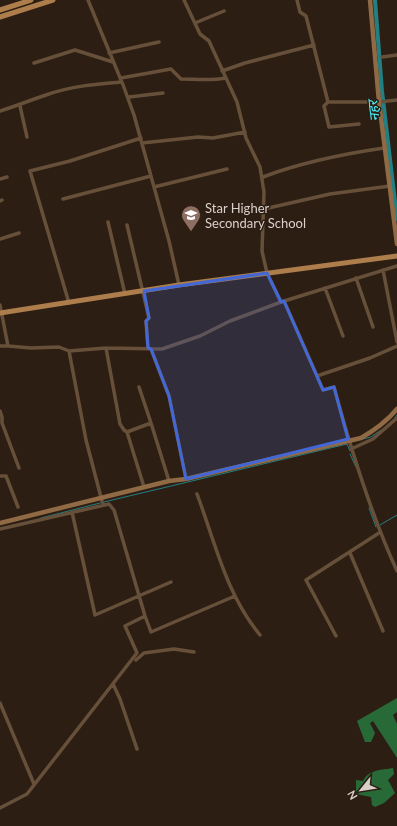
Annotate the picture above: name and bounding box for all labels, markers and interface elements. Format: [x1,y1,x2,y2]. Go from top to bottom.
water label: नहर [363,96,383,122]
place label: Star Higher Secondary School [205,200,306,231]
school or university icon: Star Higher Secondary School [180,204,202,232]
north arrow [341,770,381,810]
text: N [344,788,360,802]

